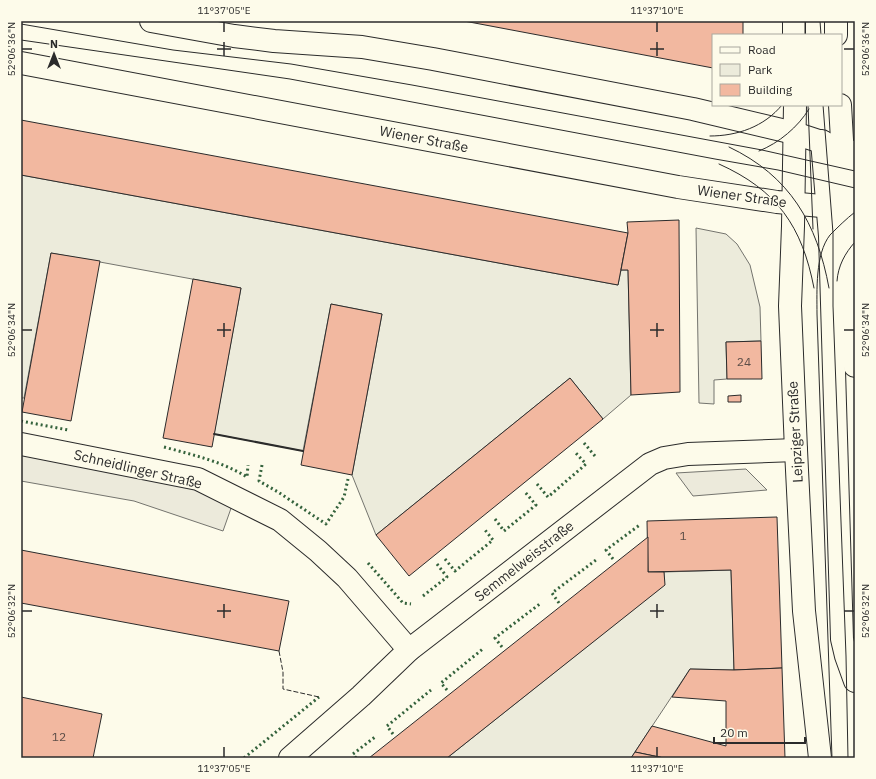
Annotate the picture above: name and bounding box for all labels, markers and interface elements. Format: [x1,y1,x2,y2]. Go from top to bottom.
text: 11°37'05"E [197,4,251,17]
text: 11°37'10"E [630,4,684,17]
text: 52°06'36"N [5,22,18,76]
text: 52°06'36"N [859,22,872,76]
north arrow [34,34,74,74]
legend [712,34,842,106]
text: N [50,37,58,51]
text: Road [748,42,776,57]
text: Park [748,62,773,77]
text: Building [748,82,793,97]
street label: Wiener Straße [378,122,470,156]
street label: Wiener Straße [696,181,788,211]
text: 52°06'34"N [5,303,18,357]
text: 52°06'34"N [859,303,872,357]
house number: 24 [737,354,751,369]
street label: Leipziger Straße [783,380,807,483]
street label: Schneidlinger Straße [72,445,204,493]
street label: Semmelweisstraße [471,516,578,605]
house number: 1 [679,528,687,543]
text: 52°06'32"N [5,584,18,638]
text: 52°06'32"N [859,584,872,638]
scale bar [714,719,805,745]
text: 20 m [720,725,748,740]
house number: 12 [52,729,66,744]
text: 11°37'05"E [197,762,251,775]
text: 11°37'10"E [630,762,684,775]

